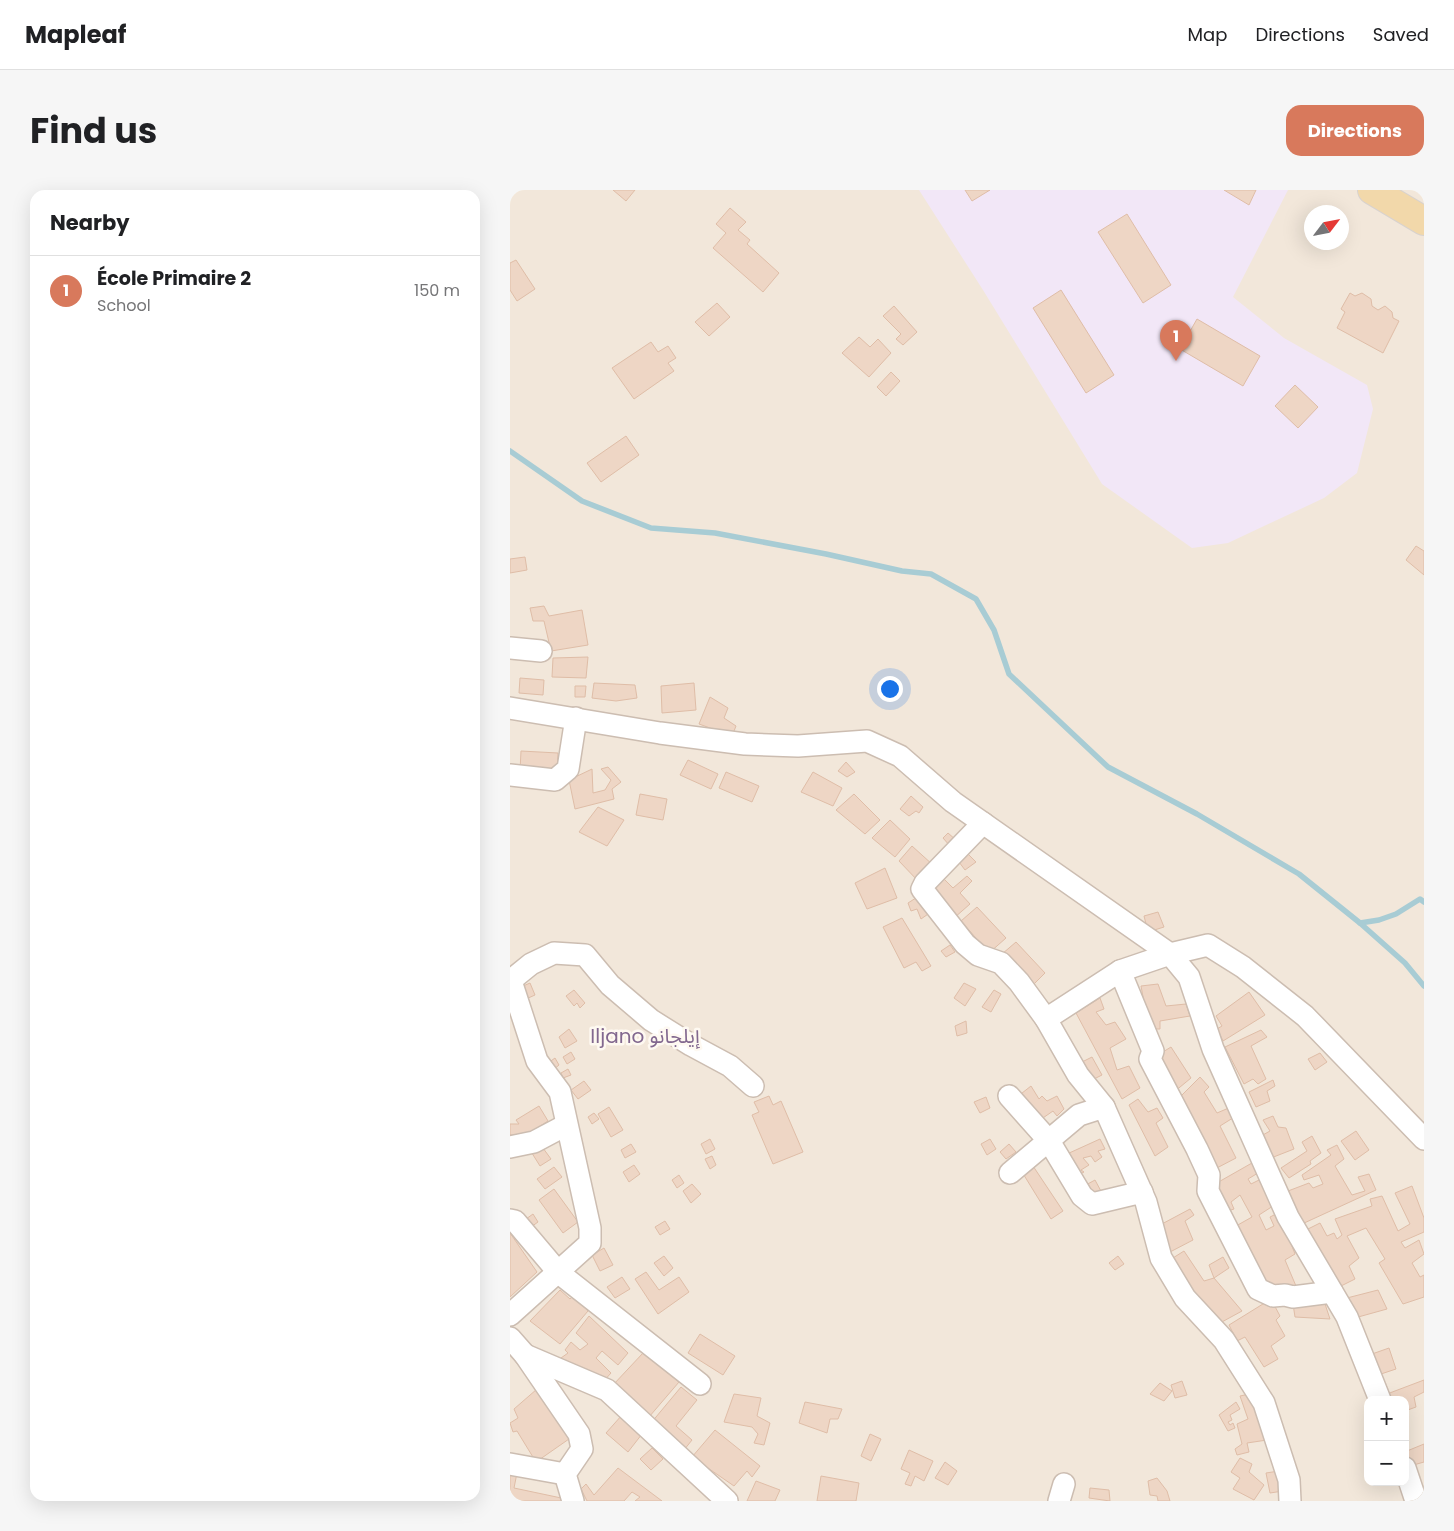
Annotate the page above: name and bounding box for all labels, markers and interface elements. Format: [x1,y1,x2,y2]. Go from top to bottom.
text: Mapleaf [25,18,126,51]
text: Map [1188,22,1227,47]
text: Directions [1255,22,1345,47]
text: Saved [1373,22,1429,47]
button: Directions [1286,105,1424,156]
text: Find us [30,106,157,155]
north arrow [1304,205,1349,250]
text: Nearby [50,208,130,237]
text: École Primaire 2 [97,265,251,292]
text: 1 [63,279,69,302]
text: 150 m [414,279,460,302]
text: School [97,294,151,317]
pin: 1 [1160,320,1192,361]
your location [877,676,903,702]
district label: Iljano إيلجانو [590,1022,700,1050]
map controls [1364,1396,1409,1486]
button: + [1364,1396,1409,1441]
button: − [1364,1441,1409,1486]

